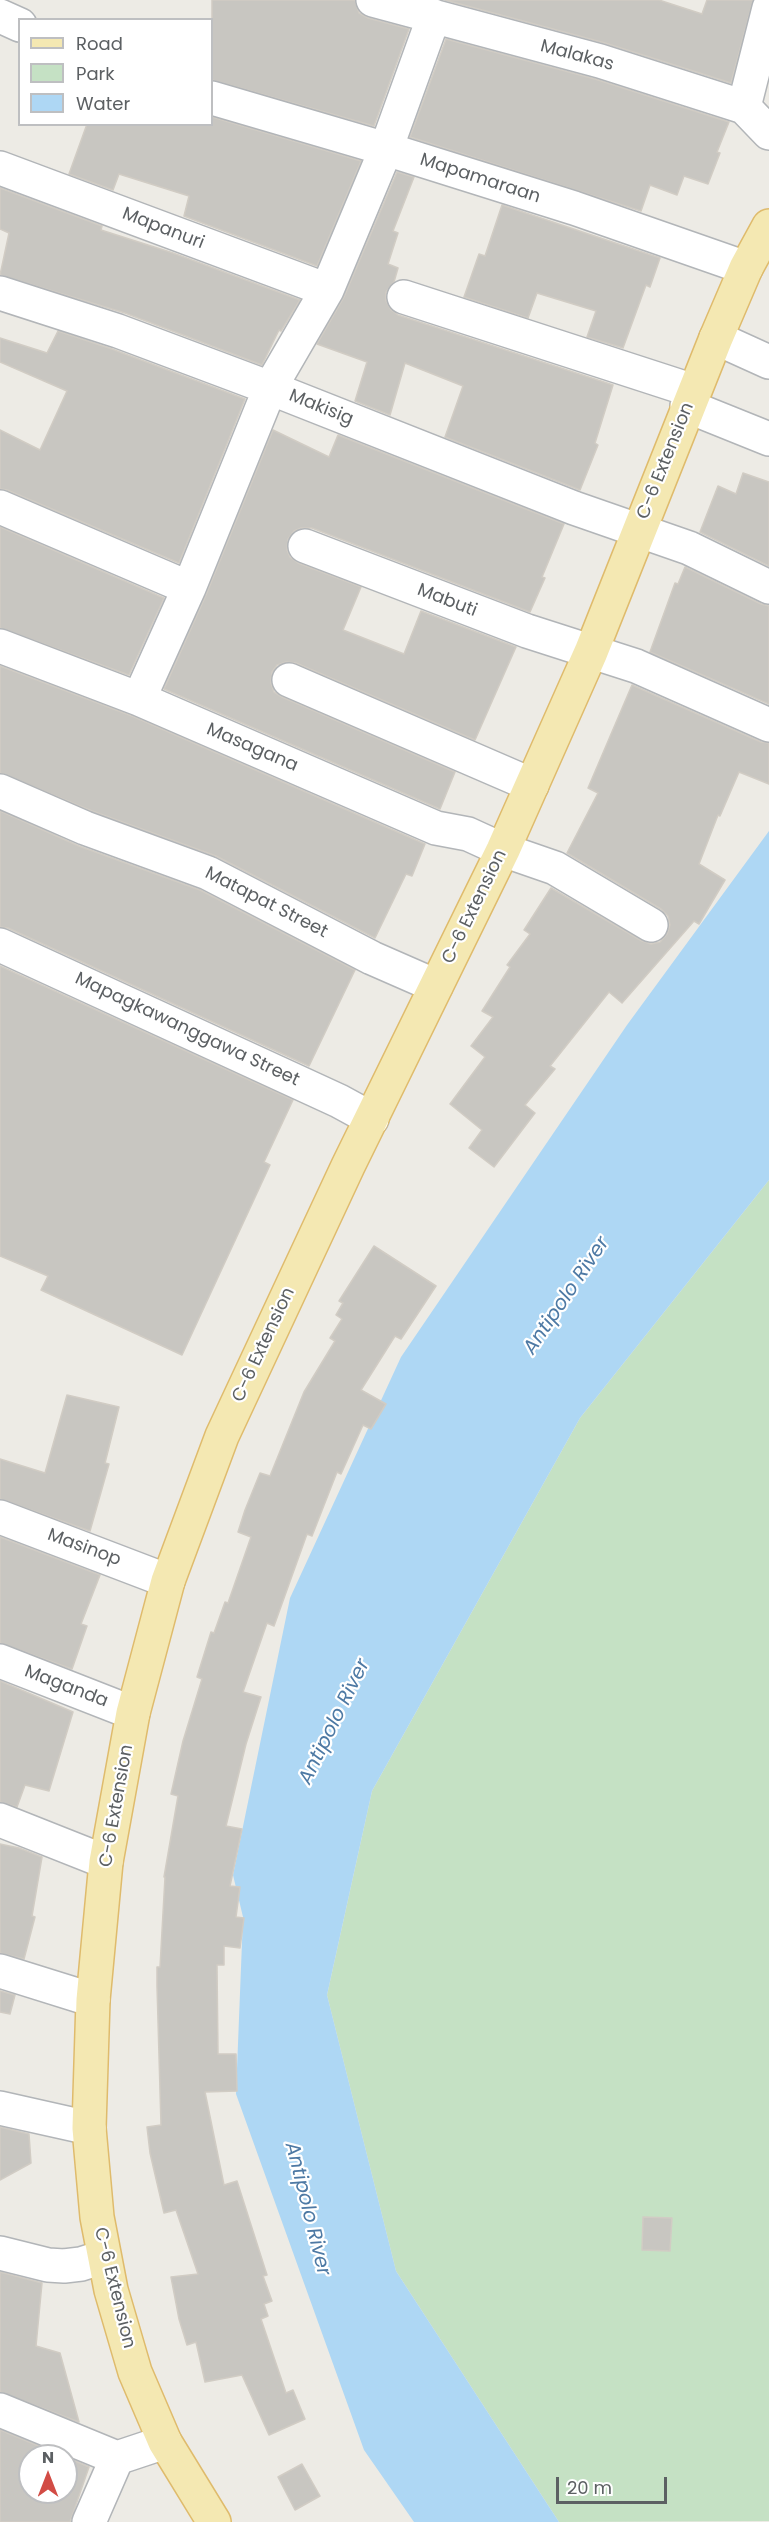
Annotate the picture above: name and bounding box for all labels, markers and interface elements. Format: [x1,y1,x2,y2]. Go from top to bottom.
legend [18,18,213,126]
text: Road [76,31,123,56]
street label: Malakas [538,36,616,76]
text: Park [76,61,115,86]
text: Water [76,91,130,116]
street label: Mapamaraan [417,149,543,209]
street label: Mapanuri [119,203,207,255]
street label: Makisig [286,385,356,431]
street label: C-6 Extension [633,399,699,523]
street label: Mabuti [414,580,480,622]
street label: Masagana [203,719,301,777]
street label: C-6 Extension [438,847,512,967]
street label: Matapat Street [201,863,331,943]
street label: Mapagkawanggawa Street [71,968,303,1092]
water label: Antipolo River [519,1233,615,1359]
street label: C-6 Extension [228,1284,300,1406]
street label: Masinop [44,1525,124,1571]
water label: Antipolo River [294,1655,376,1789]
street label: Maganda [21,1661,111,1713]
street label: C-6 Extension [96,1743,138,1869]
water label: Antipolo River [279,2140,335,2278]
street label: C-6 Extension [89,2225,139,2351]
north arrow [18,2444,78,2504]
text: N [42,2446,54,2469]
scale bar [559,2465,670,2503]
text: 20 m [567,2475,612,2500]

